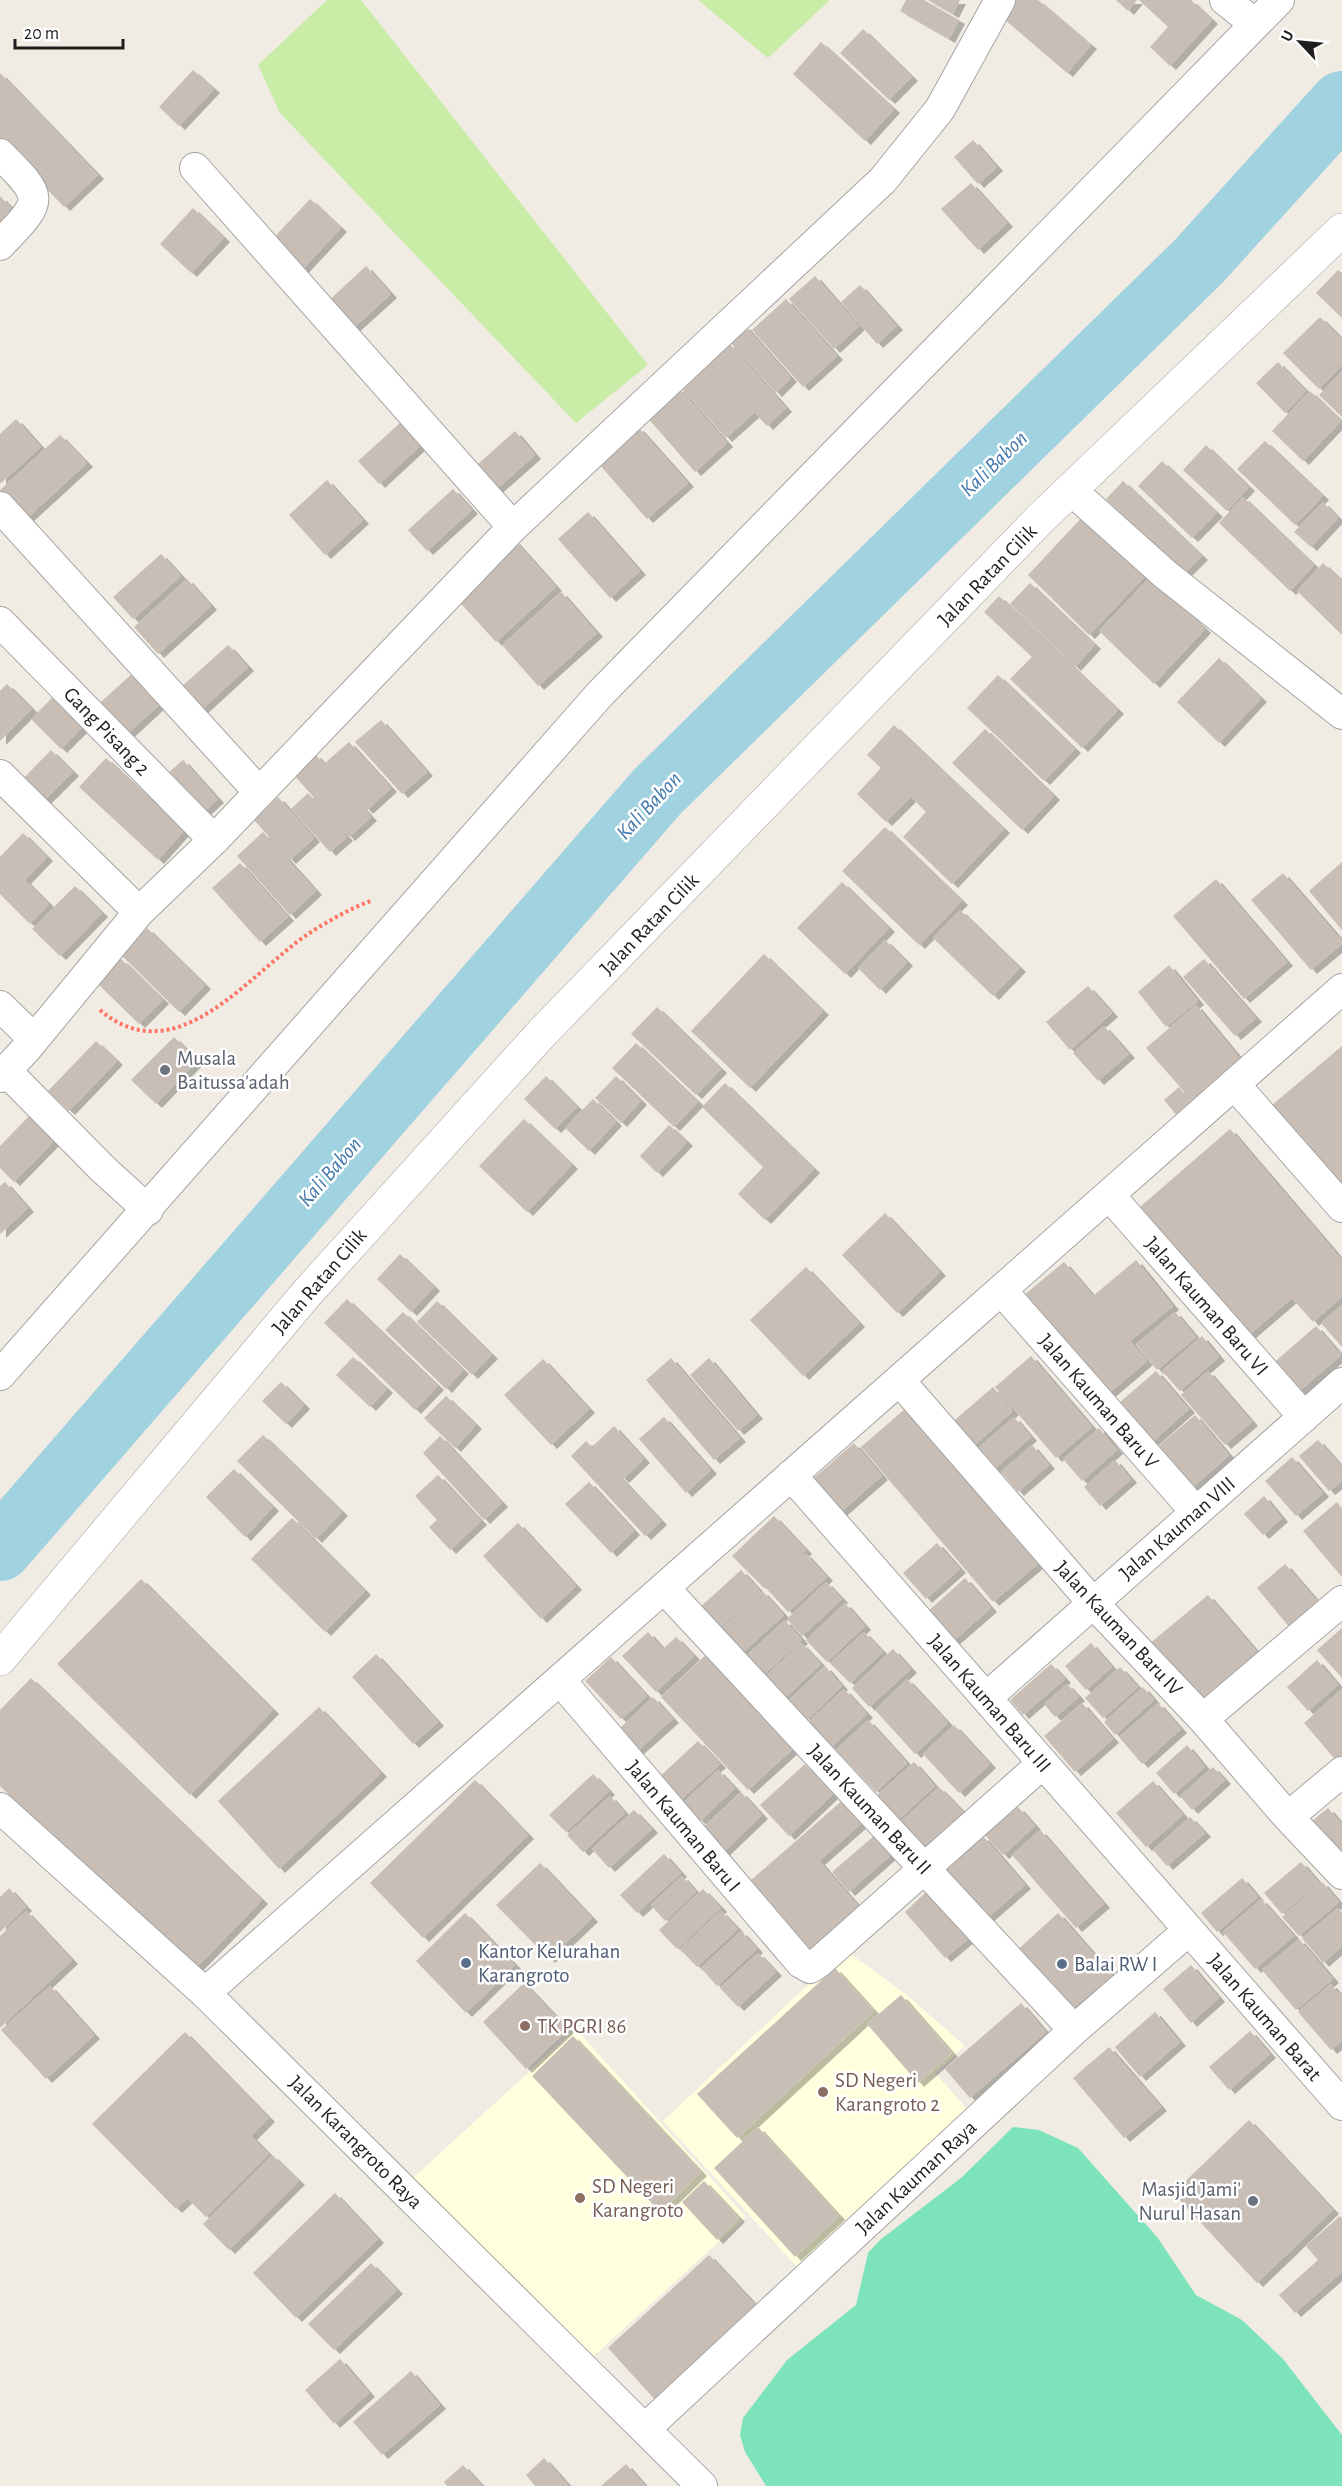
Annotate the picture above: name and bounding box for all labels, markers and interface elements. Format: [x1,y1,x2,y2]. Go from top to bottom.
scale bar [15,12,123,50]
north arrow [1270,12,1330,72]
text: 20 m [24,25,59,43]
text: U [1278,28,1297,44]
water label: Kali Babon [956,427,1031,501]
street label: Jalan Ratan Cilik [934,520,1041,630]
street label: Gang Pisang 2 [60,683,154,780]
water label: Kali Babon [612,768,685,844]
street label: Jalan Ratan Cilik [596,869,703,979]
place label: Musala Baitussa'adah [177,1048,290,1093]
marker: Musala Baitussa'adah [158,1063,172,1077]
water label: Kali Babon [294,1133,366,1210]
street label: Jalan Ratan Cilik [268,1224,371,1338]
street label: Jalan Kauman Baru VI [1141,1233,1272,1380]
street label: Jalan Kauman Baru V [1035,1330,1163,1473]
street label: Jalan Kauman VIII [1116,1473,1239,1584]
street label: Jalan Kauman Baru IV [1051,1557,1186,1700]
street label: Jalan Kauman Baru III [924,1630,1055,1776]
street label: Jalan Kauman Baru II [804,1740,935,1879]
street label: Jalan Kauman Baru I [623,1757,744,1896]
place label: Kantor Kelurahan Karangroto [478,1941,620,1986]
street label: Jalan Kauman Barat [1204,1950,1325,2085]
place label: Balai RW I [1074,1954,1157,1975]
marker: Kantor Kelurahan Karangroto [459,1956,473,1970]
marker: Balai RW I [1055,1957,1069,1971]
place label: TK PGRI 86 [537,2016,626,2037]
marker: TK PGRI 86 [518,2019,532,2033]
place label: SD Negeri Karangroto 2 [835,2070,940,2115]
street label: Jalan Karangroto Raya [285,2072,427,2213]
marker: SD Negeri Karangroto 2 [816,2085,830,2099]
street label: Jalan Kauman Raya [852,2116,981,2238]
place label: SD Negeri Karangroto [592,2176,684,2221]
place label: Masjid Jami' Nurul Hasan [1138,2179,1241,2224]
marker: SD Negeri Karangroto [573,2191,587,2205]
marker: Masjid Jami' Nurul Hasan [1246,2194,1260,2208]

